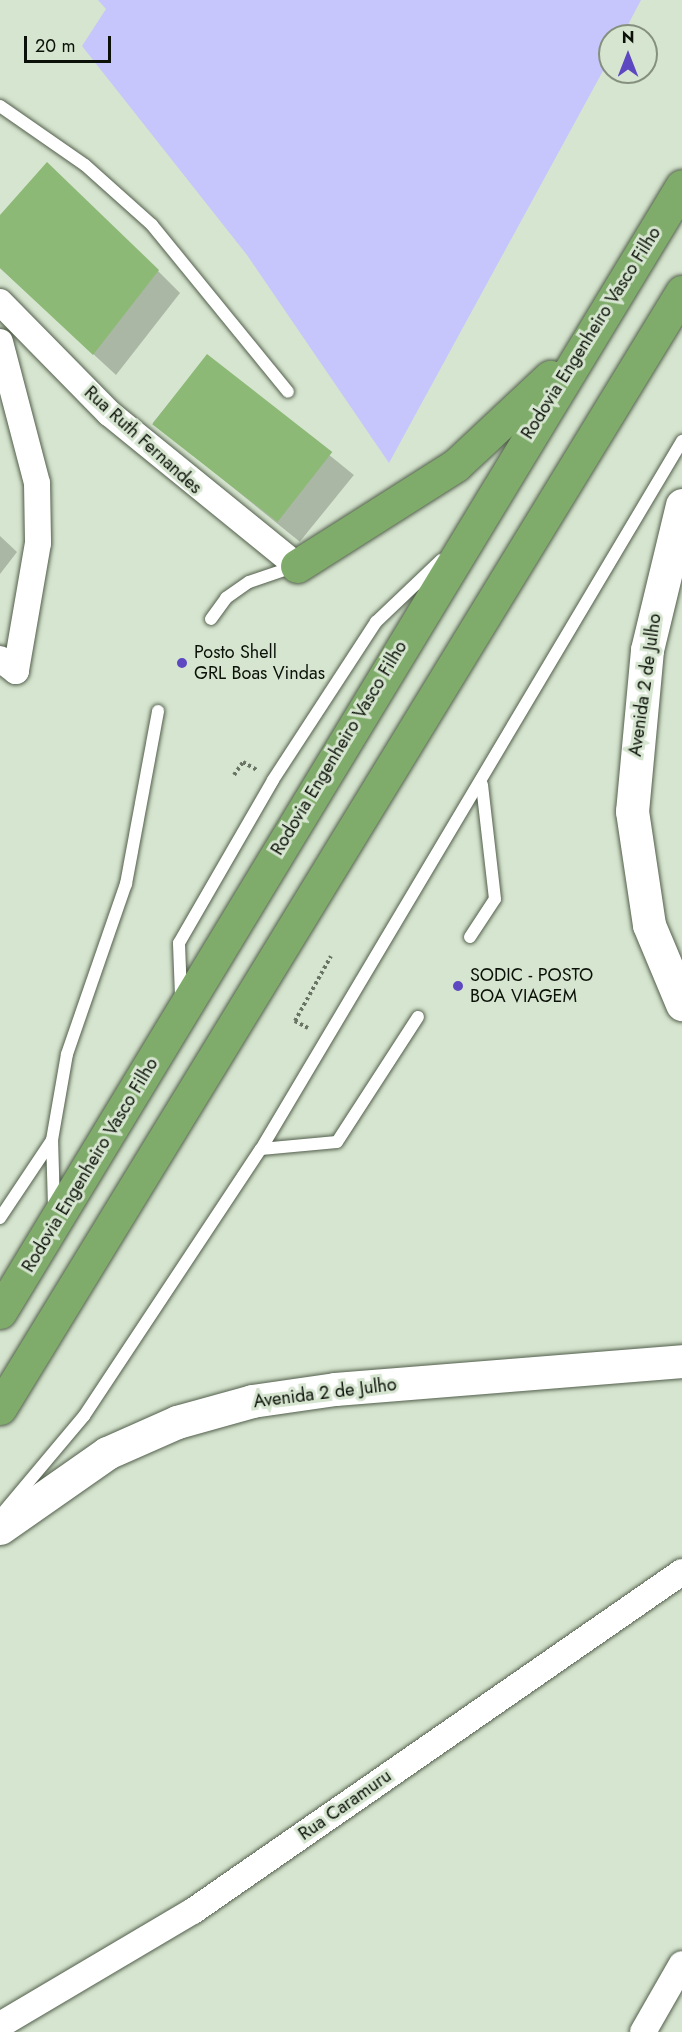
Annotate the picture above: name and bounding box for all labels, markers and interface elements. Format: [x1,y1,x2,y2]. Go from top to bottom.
scale bar [27,24,114,62]
north arrow [598,24,658,84]
text: N [622,26,634,49]
text: 20 m [35,33,75,59]
street label: Rodovia Engenheiro Vasco Filho [517,223,665,443]
street label: Rua Ruth Fernandes [80,382,206,498]
street label: Avenida 2 de Julho [624,612,666,758]
street label: Rodovia Engenheiro Vasco Filho [266,637,412,859]
place label: Posto Shell GRL Boas Vindas [194,642,325,684]
marker: Posto Shell GRL Boas Vindas [175,656,189,670]
place label: SODIC - POSTO BOA VIAGEM [470,965,593,1008]
marker: SODIC - POSTO BOA VIAGEM [451,979,465,993]
street label: Rodovia Engenheiro Vasco Filho [17,1054,163,1276]
street label: Avenida 2 de Julho [252,1373,398,1413]
street label: Rua Caramuru [294,1765,396,1845]

